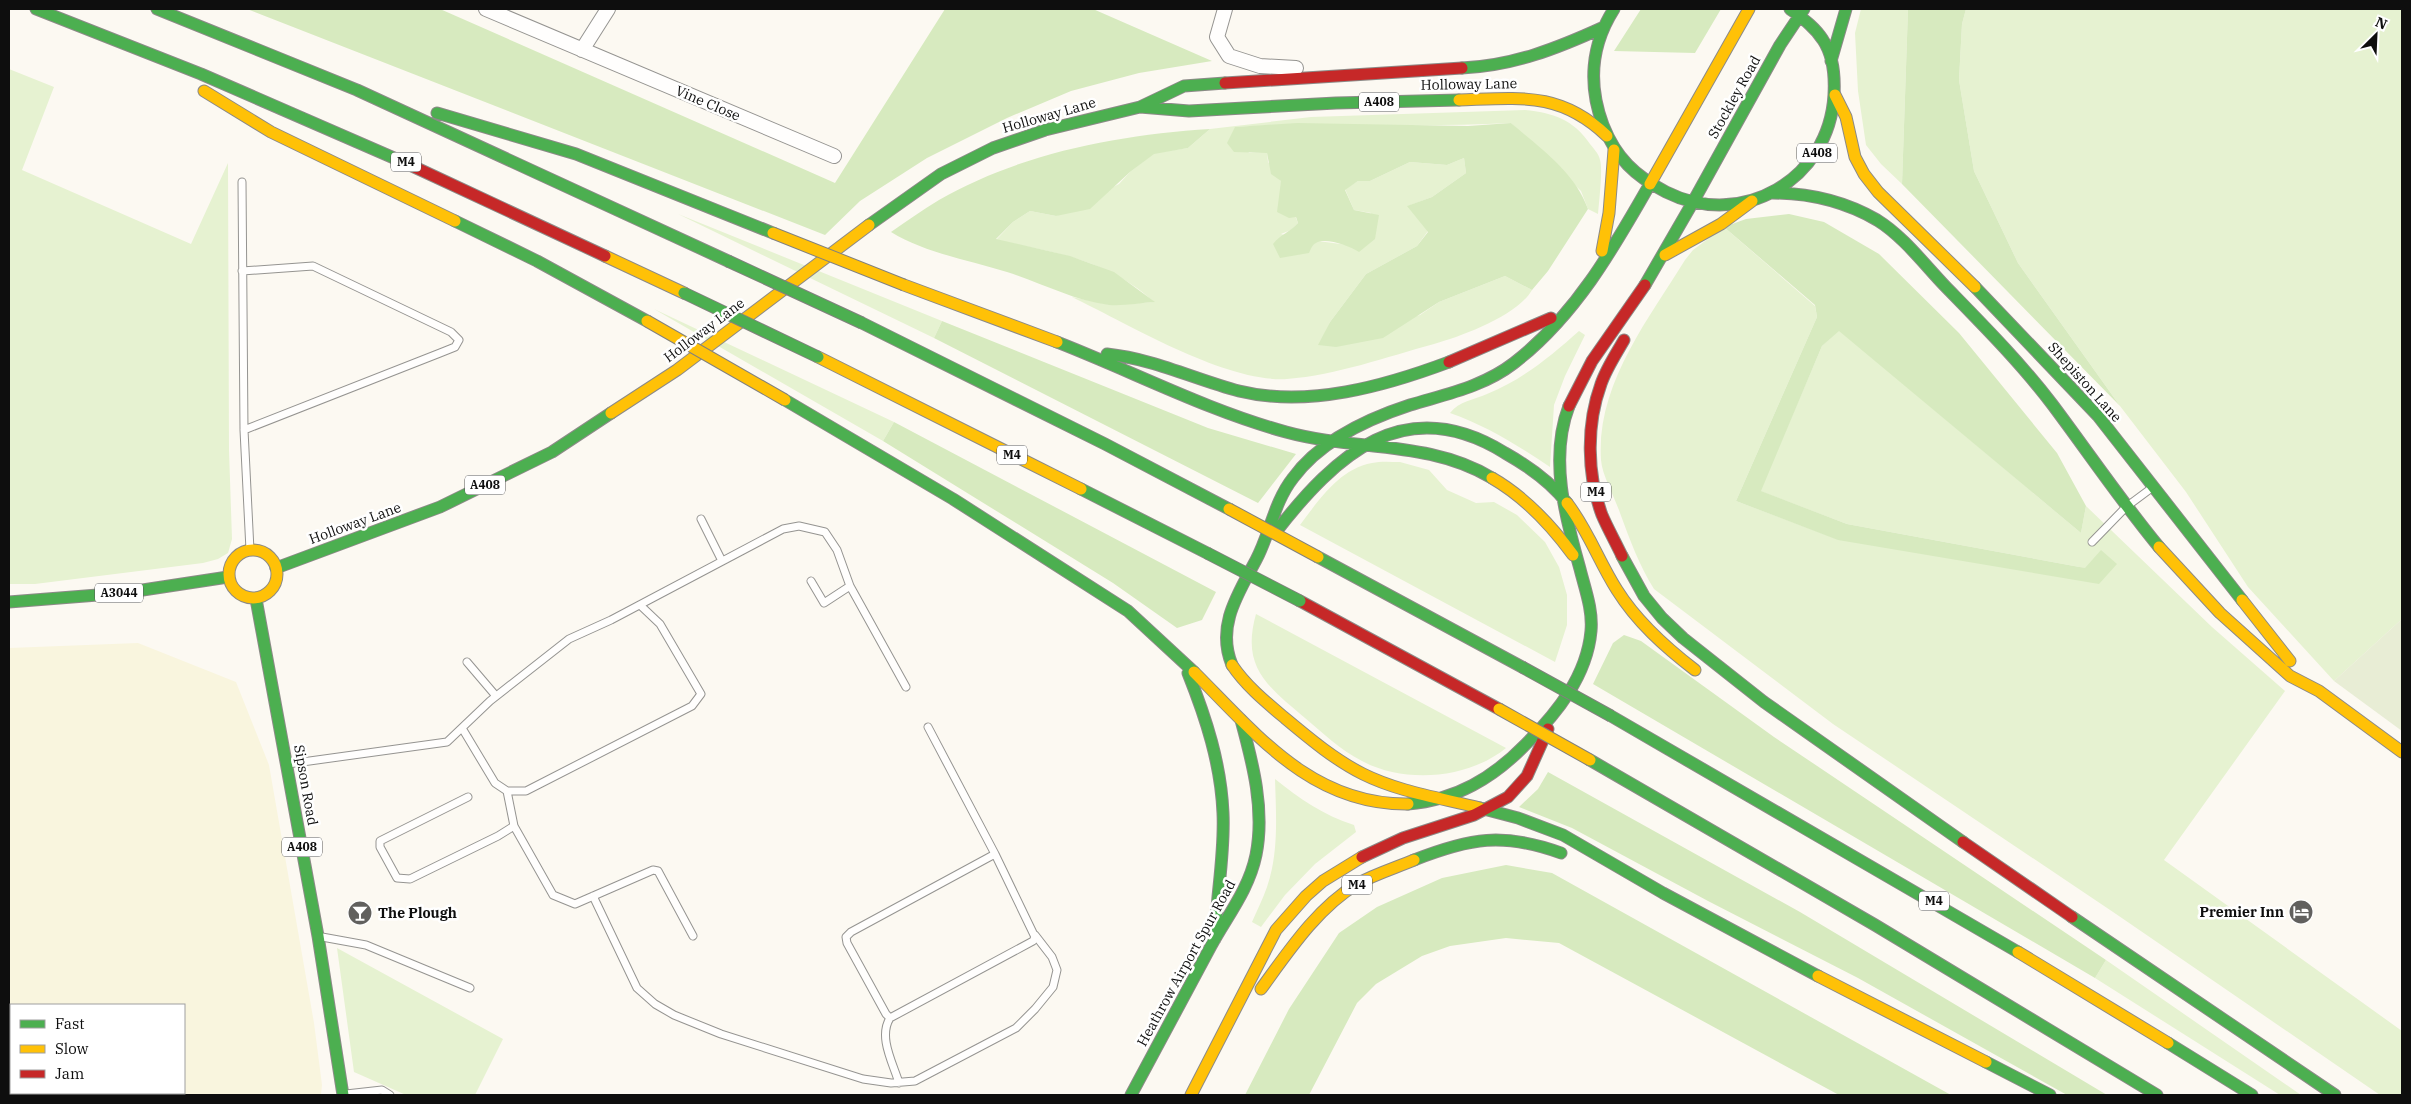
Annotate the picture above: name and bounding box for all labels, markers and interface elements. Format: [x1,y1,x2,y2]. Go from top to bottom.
north arrow [2351,10,2401,60]
text: N [2373,13,2390,34]
street label: Stockley Road [1704,52,1764,142]
street label: Holloway Lane [1421,74,1517,94]
street label: Vine Close [673,81,743,125]
road number: A408 [1359,92,1399,111]
street label: Holloway Lane [1000,93,1098,137]
road number: A408 [1797,144,1837,162]
road number: M4 [391,152,421,172]
street label: Holloway Lane [660,294,748,366]
street label: Shepiston Lane [2044,338,2126,426]
road number: M4 [997,446,1027,464]
road number: A408 [465,476,505,494]
road number: M4 [1581,482,1611,502]
street label: Holloway Lane [307,498,403,548]
road number: A3044 [95,584,143,602]
street label: Sipson Road [290,743,322,827]
road number: A408 [282,838,322,856]
street label: Heathrow Airport Spur Road [1133,876,1240,1049]
road number: M4 [1342,876,1372,894]
road number: M4 [1919,891,1949,910]
hotel icon: Premier Inn [2288,899,2314,925]
bar icon: The Plough [347,900,373,926]
place label: Premier Inn [2200,903,2284,921]
place label: The Plough [378,904,457,922]
legend [10,1004,185,1094]
text: Fast [55,1014,85,1033]
text: Slow [55,1039,89,1058]
text: Jam [55,1064,84,1083]

